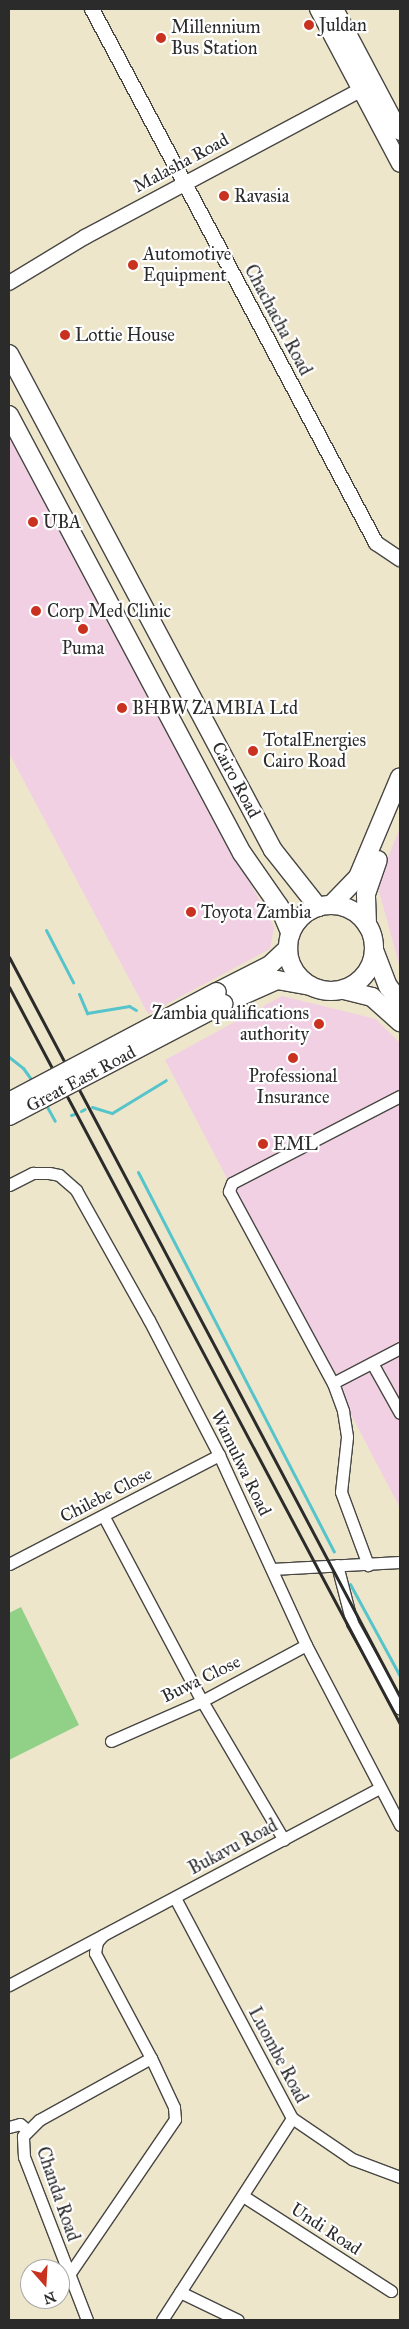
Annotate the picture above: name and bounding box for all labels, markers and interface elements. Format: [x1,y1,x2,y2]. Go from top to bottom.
place label: Juldan [319,14,367,36]
place label: Millennium Bus Station [171,17,261,59]
marker: Juldan [303,19,315,31]
marker: Millennium Bus Station [155,32,167,44]
street label: Malasha Road [130,129,232,197]
place label: Ravasia [234,185,289,207]
marker: Ravasia [218,190,230,202]
place label: Automotive Equipment [143,244,231,286]
marker: Automotive Equipment [127,259,139,271]
street label: Chachacha Road [240,261,316,379]
place label: Lottie House [75,324,175,346]
marker: Lottie House [59,329,71,341]
place label: UBA [43,511,81,533]
marker: UBA [27,516,39,528]
place label: Corp Med Clinic [47,600,171,622]
marker: Corp Med Clinic [29,604,43,618]
marker: Puma [77,623,89,635]
place label: Puma [62,637,104,659]
place label: BHBW ZAMBIA Ltd [132,697,298,719]
marker: BHBW ZAMBIA Ltd [116,702,128,714]
place label: TotalEnergies Cairo Road [263,730,366,772]
street label: Cairo Road [207,738,265,822]
marker: TotalEnergies Cairo Road [247,745,259,757]
place label: Toyota Zambia [201,901,311,923]
marker: Toyota Zambia [185,906,197,918]
place label: Zambia qualifications authority [152,1003,309,1046]
marker: Zambia qualifications authority [313,1018,325,1030]
street label: Great East Road [23,1041,139,1117]
marker: Professional Insurance [287,1052,299,1064]
place label: Professional Insurance [249,1066,337,1108]
place label: EML [273,1133,318,1155]
marker: EML [257,1138,269,1150]
street label: Wamulwa Road [206,1407,276,1519]
street label: Chilebe Close [57,1463,155,1527]
street label: Buwa Close [158,1651,244,1707]
street label: Bukavu Road [185,1815,281,1879]
street label: Luombe Road [244,2003,312,2107]
street label: Chanda Road [32,2144,84,2244]
street label: Undi Road [287,2198,365,2260]
north arrow [20,2259,70,2309]
text: N [41,2288,58,2308]

